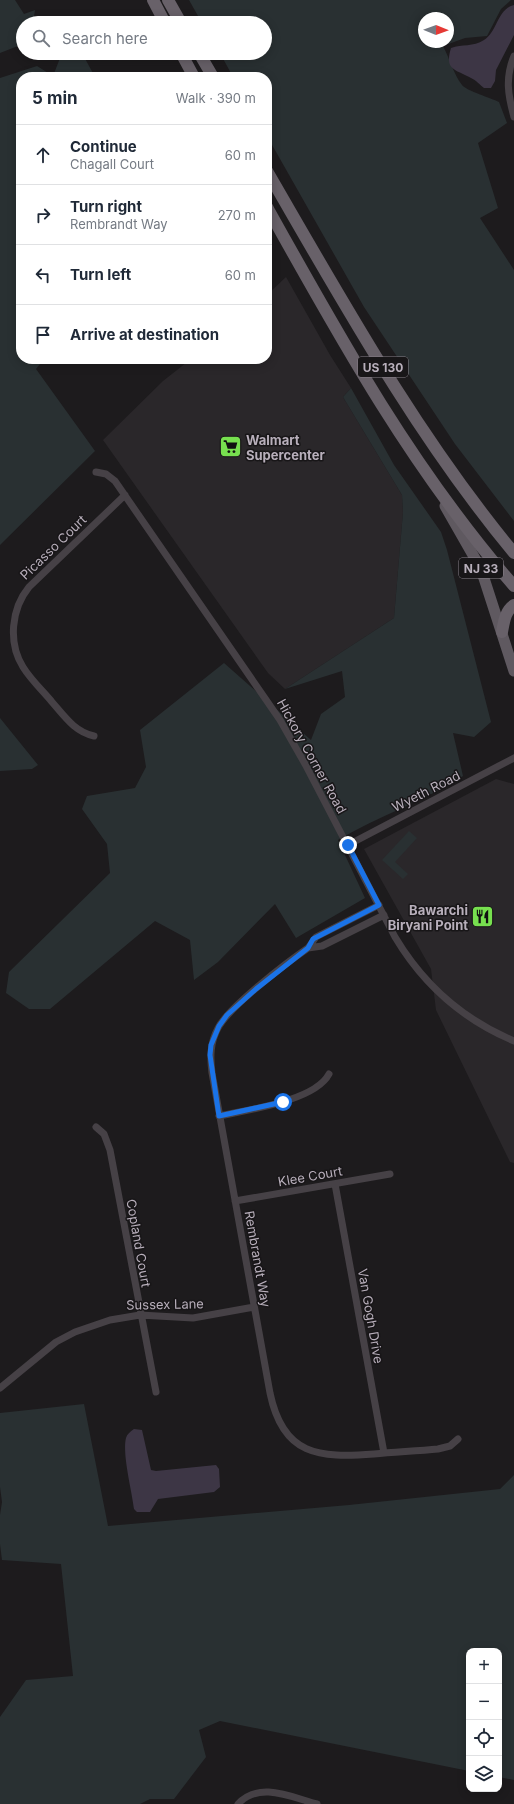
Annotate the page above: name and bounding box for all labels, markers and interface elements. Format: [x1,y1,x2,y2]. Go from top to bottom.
north arrow [418,12,454,48]
search box [16,16,272,60]
icon: search [30,27,52,49]
text: Search here [62,29,148,48]
text: 5 min [32,88,78,108]
text: Walk · 390 m [176,90,256,106]
text: Continue [70,137,137,156]
icon: ahead [32,144,54,166]
text: 60 m [225,147,256,163]
text: Chagall Court [70,156,154,172]
text: Turn right [70,197,142,216]
icon: right [32,204,54,226]
text: 270 m [218,207,256,223]
text: Rembrandt Way [70,216,168,232]
icon: left [32,264,54,286]
text: Turn left [70,265,131,284]
text: 60 m [225,267,256,283]
icon: arrive [32,324,54,346]
text: Arrive at destination [70,325,219,344]
road number: US 130 [358,357,408,377]
place label: Walmart Supercenter [246,432,325,463]
supermarket icon: Walmart Supercenter [217,434,243,460]
street label: Picasso Court [17,511,89,583]
road number: NJ 33 [459,558,503,578]
street label: Hickory Corner Road [274,696,350,816]
street label: Wyeth Road [389,767,463,815]
route end [339,836,357,854]
place label: Bawarchi Biryani Point [388,902,468,933]
restaurant icon: Bawarchi Biryani Point [470,904,496,930]
route start [274,1093,292,1111]
street label: Klee Court [277,1162,343,1190]
street label: Copland Court [123,1198,155,1288]
street label: Rembrandt Way [242,1210,274,1308]
street label: Van Gogh Drive [355,1267,387,1365]
street label: Sussex Lane [126,1295,204,1313]
map controls [466,1648,502,1792]
button: + [466,1648,502,1684]
button: − [466,1684,502,1720]
button: locate [466,1720,502,1756]
button: layers [466,1756,502,1792]

